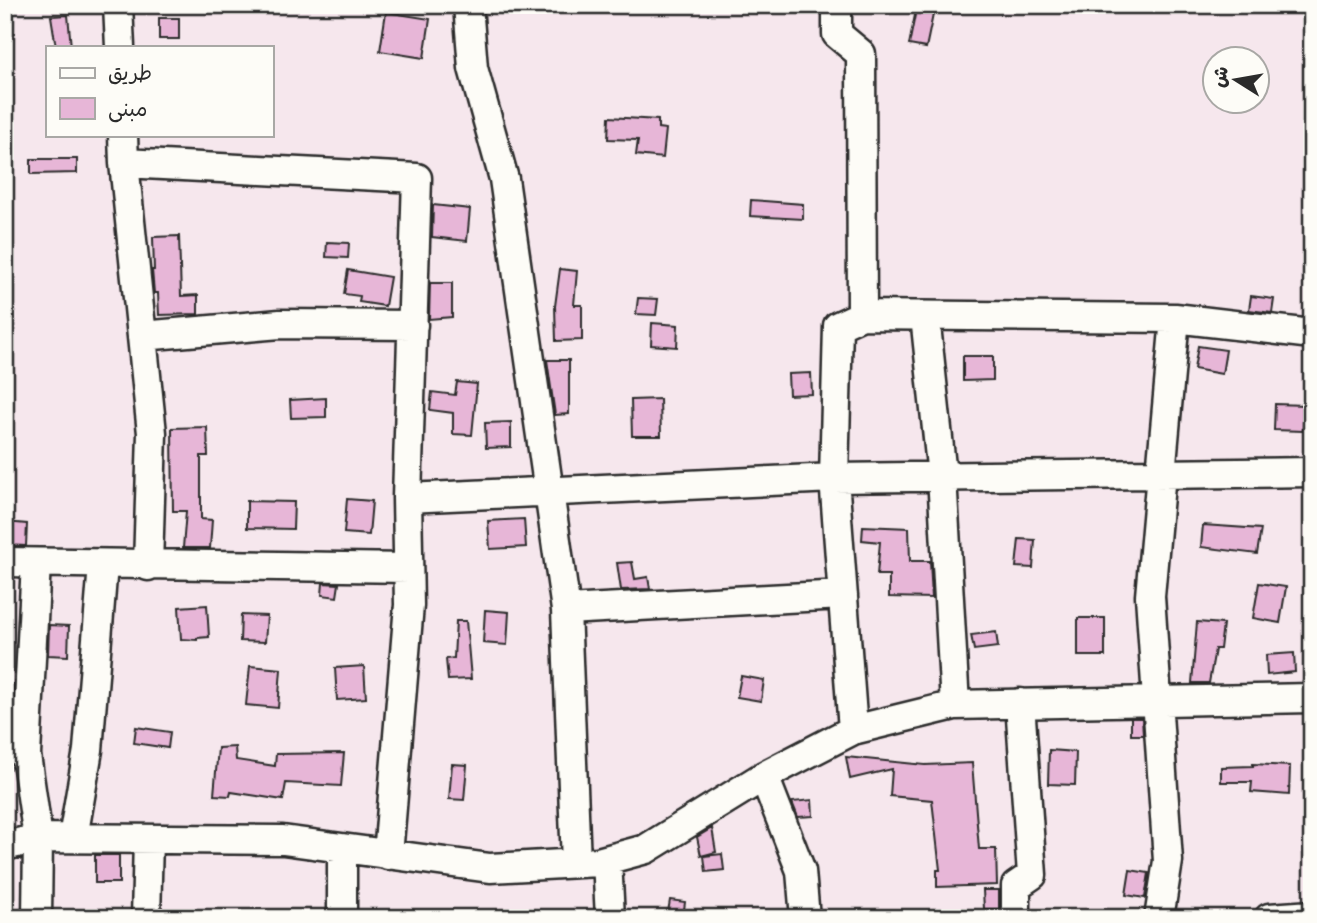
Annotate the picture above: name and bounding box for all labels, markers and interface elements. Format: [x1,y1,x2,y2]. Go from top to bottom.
legend [46,46,273,136]
north arrow [1202,46,1272,116]
text: طريق [108,61,152,91]
text: ش [1208,64,1238,90]
text: مبنى [108,97,147,127]

